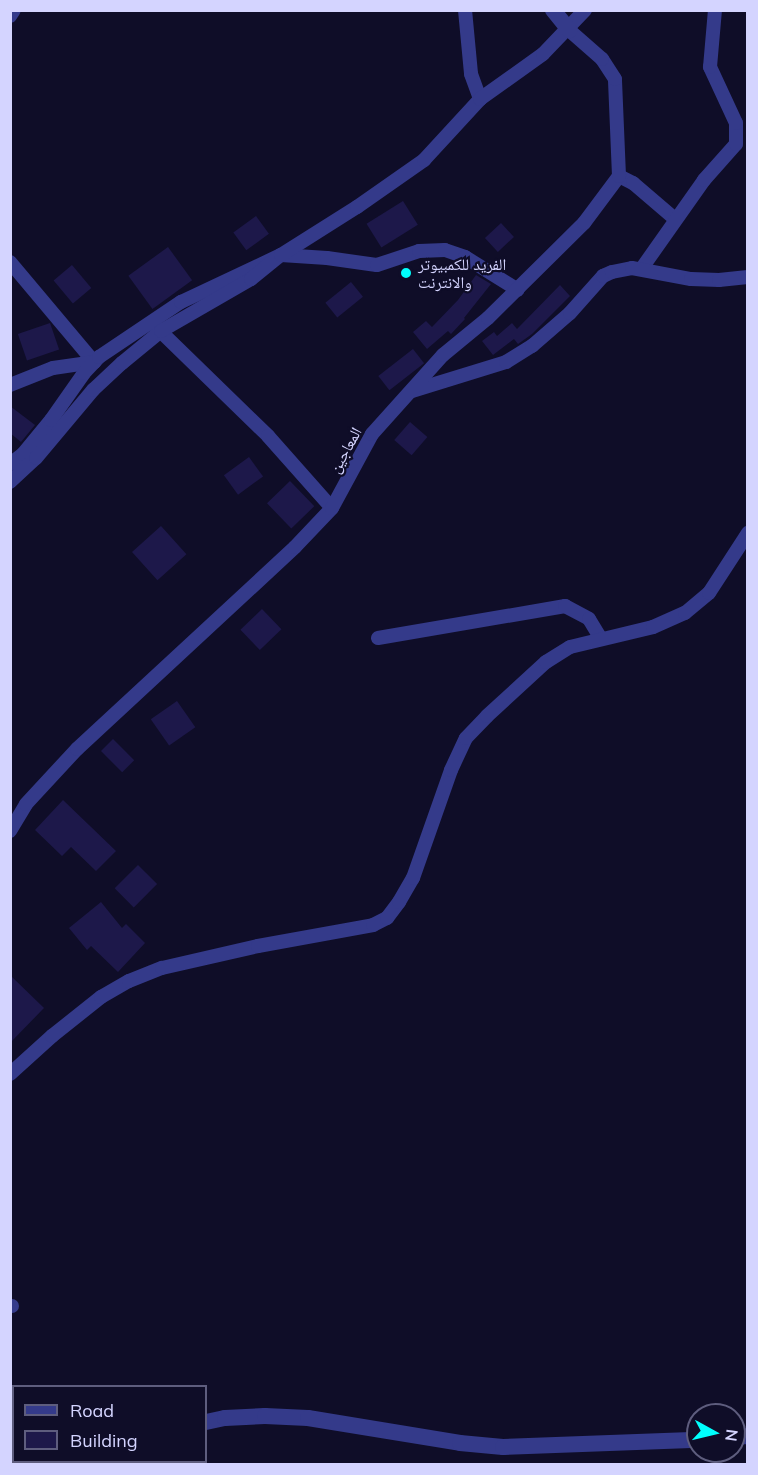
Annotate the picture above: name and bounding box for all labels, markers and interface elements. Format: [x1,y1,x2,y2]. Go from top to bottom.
place label: الفريد للكمبيوتر والانترنت [418,254,506,292]
marker: الفريد للكمبيوتر والانترنت [399,266,413,280]
street label: المعاجين [325,424,365,476]
legend [12,1385,207,1463]
text: Road [70,1399,114,1422]
north arrow [686,1403,746,1463]
text: N [721,1428,743,1443]
text: Building [70,1429,138,1452]

